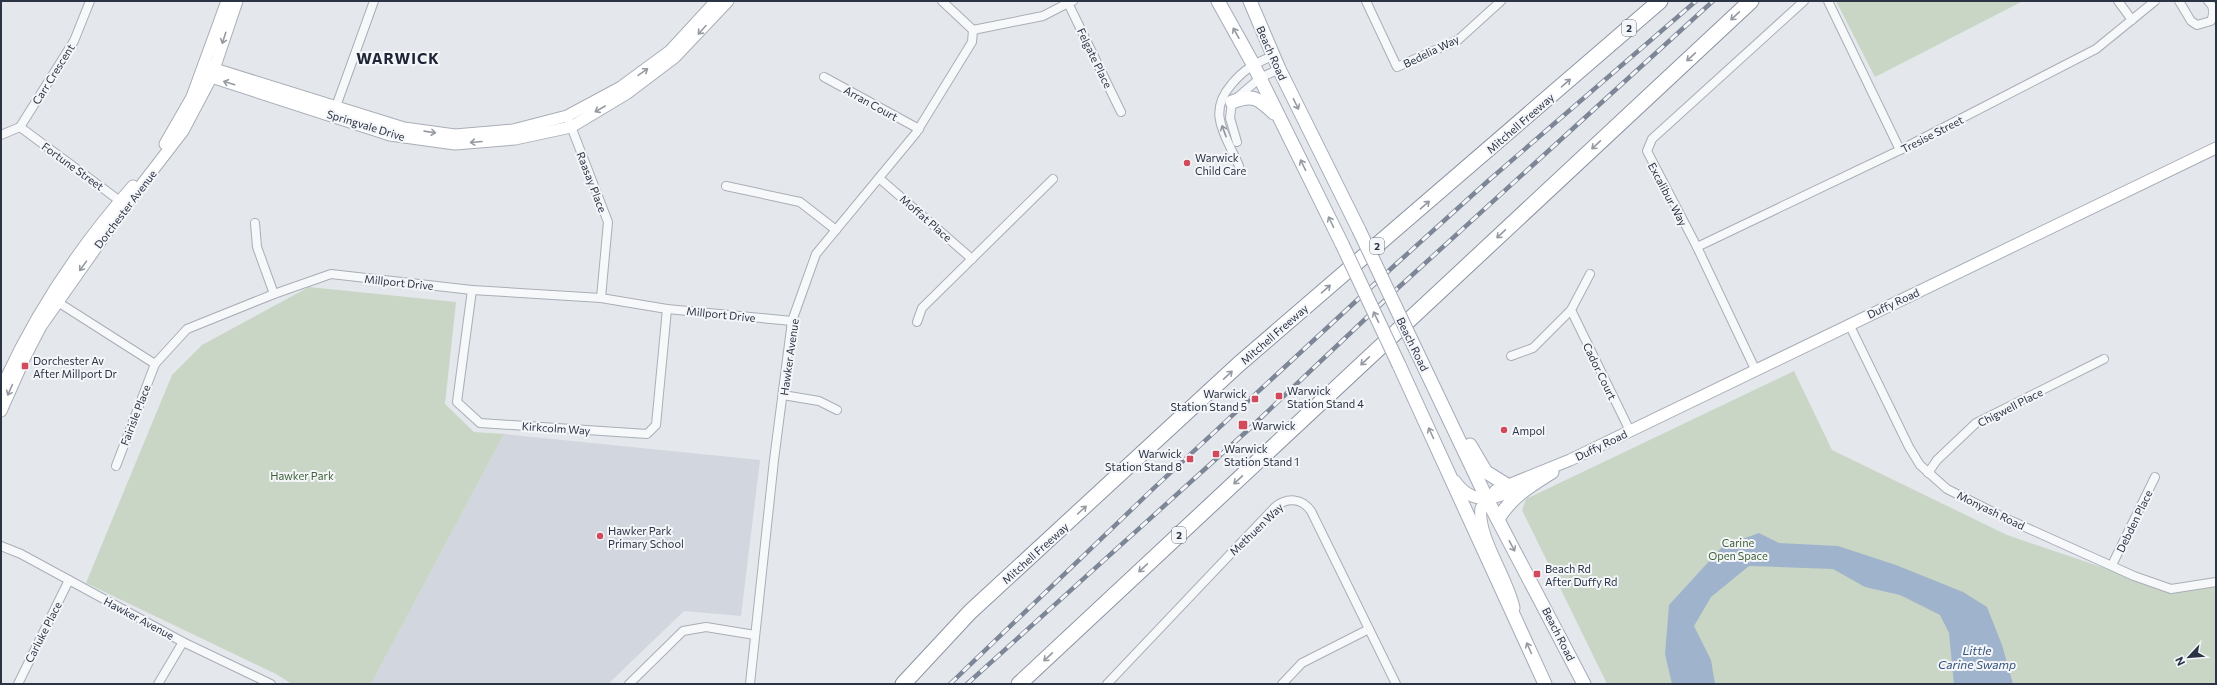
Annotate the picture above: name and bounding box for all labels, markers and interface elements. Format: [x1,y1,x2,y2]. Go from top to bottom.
one-way arrow [1730,11,1740,20]
road number: 2 [1622,20,1636,36]
street label: Beach Road [1254,24,1290,82]
one-way arrow [698,25,707,35]
street label: Felgate Place [1075,26,1115,90]
one-way arrow [1231,27,1239,39]
one-way arrow [220,32,228,44]
street label: Bedelia Way [1401,32,1461,70]
street label: Carr Crescent [29,41,77,107]
district label: WARWICK [356,49,440,67]
one-way arrow [1686,52,1696,61]
one-way arrow [637,68,648,76]
one-way arrow [223,79,236,86]
one-way arrow [1561,79,1571,88]
street label: Arran Court [842,83,901,123]
street label: Mitchell Freeway [1484,90,1557,156]
one-way arrow [1293,98,1300,110]
one-way arrow [594,106,606,114]
street label: Springvale Drive [325,107,407,143]
street label: Tresise Street [1899,113,1966,155]
one-way arrow [1219,125,1227,137]
one-way arrow [423,128,436,136]
one-way arrow [470,138,483,145]
street label: Fortune Street [40,139,107,193]
one-way arrow [1591,141,1601,150]
street label: Raasay Place [574,150,610,214]
place label: Warwick Child Care [1195,151,1246,177]
marker: Warwick Child Care [1182,158,1192,168]
one-way arrow [1299,160,1306,172]
street label: Excalibur Way [1646,160,1690,228]
street label: Dorchester Avenue [91,167,159,251]
street label: Moffat Place [897,192,955,244]
one-way arrow [1420,200,1430,209]
one-way arrow [1327,217,1334,229]
one-way arrow [1496,229,1506,239]
road number: 2 [1370,238,1384,254]
one-way arrow [79,260,87,271]
street label: Millport Drive [364,272,434,292]
one-way arrow [1321,285,1332,294]
street label: Duffy Road [1865,285,1921,321]
street label: Mitchell Freeway [1238,301,1311,367]
street label: Millport Drive [686,304,756,324]
one-way arrow [1372,311,1379,323]
street label: Beach Road [1394,315,1432,373]
street label: Hawker Avenue [777,318,801,396]
street label: Cador Court [1581,340,1620,402]
place label: Dorchester Av After Millport Dr [33,354,118,380]
one-way arrow [1360,356,1370,366]
marker: Dorchester Av After Millport Dr [20,361,30,371]
one-way arrow [1223,370,1233,379]
street label: Fairisle Place [117,382,153,447]
one-way arrow [6,383,14,395]
place label: Warwick Station Stand 4 [1287,384,1364,410]
street label: Chigwell Place [1975,385,2045,429]
place label: Warwick Station Stand 5 [1170,387,1247,413]
marker: Warwick Station Stand 4 [1274,391,1284,401]
marker: Warwick Station Stand 5 [1250,394,1260,404]
street label: Kirkcolm Way [521,419,591,437]
marker: Warwick [1237,419,1249,431]
place label: Warwick [1252,419,1296,432]
place label: Ampol [1512,424,1545,437]
marker: Ampol [1499,425,1509,435]
one-way arrow [1427,427,1434,439]
street label: Duffy Road [1573,427,1629,463]
place label: Warwick Station Stand 1 [1224,442,1299,468]
place label: Warwick Station Stand 8 [1105,447,1182,473]
marker: Warwick Station Stand 1 [1211,449,1221,459]
marker: Warwick Station Stand 8 [1185,454,1195,464]
park label: Hawker Park [270,469,334,482]
one-way arrow [1233,475,1243,484]
street label: Monyash Road [1955,488,2027,532]
street label: Debden Place [2113,488,2155,554]
street label: Methuen Way [1227,500,1286,558]
one-way arrow [1076,506,1087,515]
street label: Mitchell Freeway [999,520,1071,586]
place label: Hawker Park Primary School [608,524,684,550]
road number: 2 [1172,527,1186,543]
marker: Hawker Park Primary School [595,531,605,541]
park label: Carine Open Space [1708,536,1768,562]
one-way arrow [1509,540,1517,552]
place label: Beach Rd After Duffy Rd [1545,562,1617,588]
one-way arrow [1138,564,1148,573]
marker: Beach Rd After Duffy Rd [1532,569,1542,579]
street label: Hawker Avenue [102,594,176,642]
street label: Carluke Place [22,599,64,665]
street label: Beach Road [1540,605,1578,663]
north arrow [2169,637,2209,677]
one-way arrow [1525,643,1532,655]
water label: Little Carine Swamp [1938,643,2016,671]
one-way arrow [1043,652,1053,662]
text: N [2172,655,2187,668]

